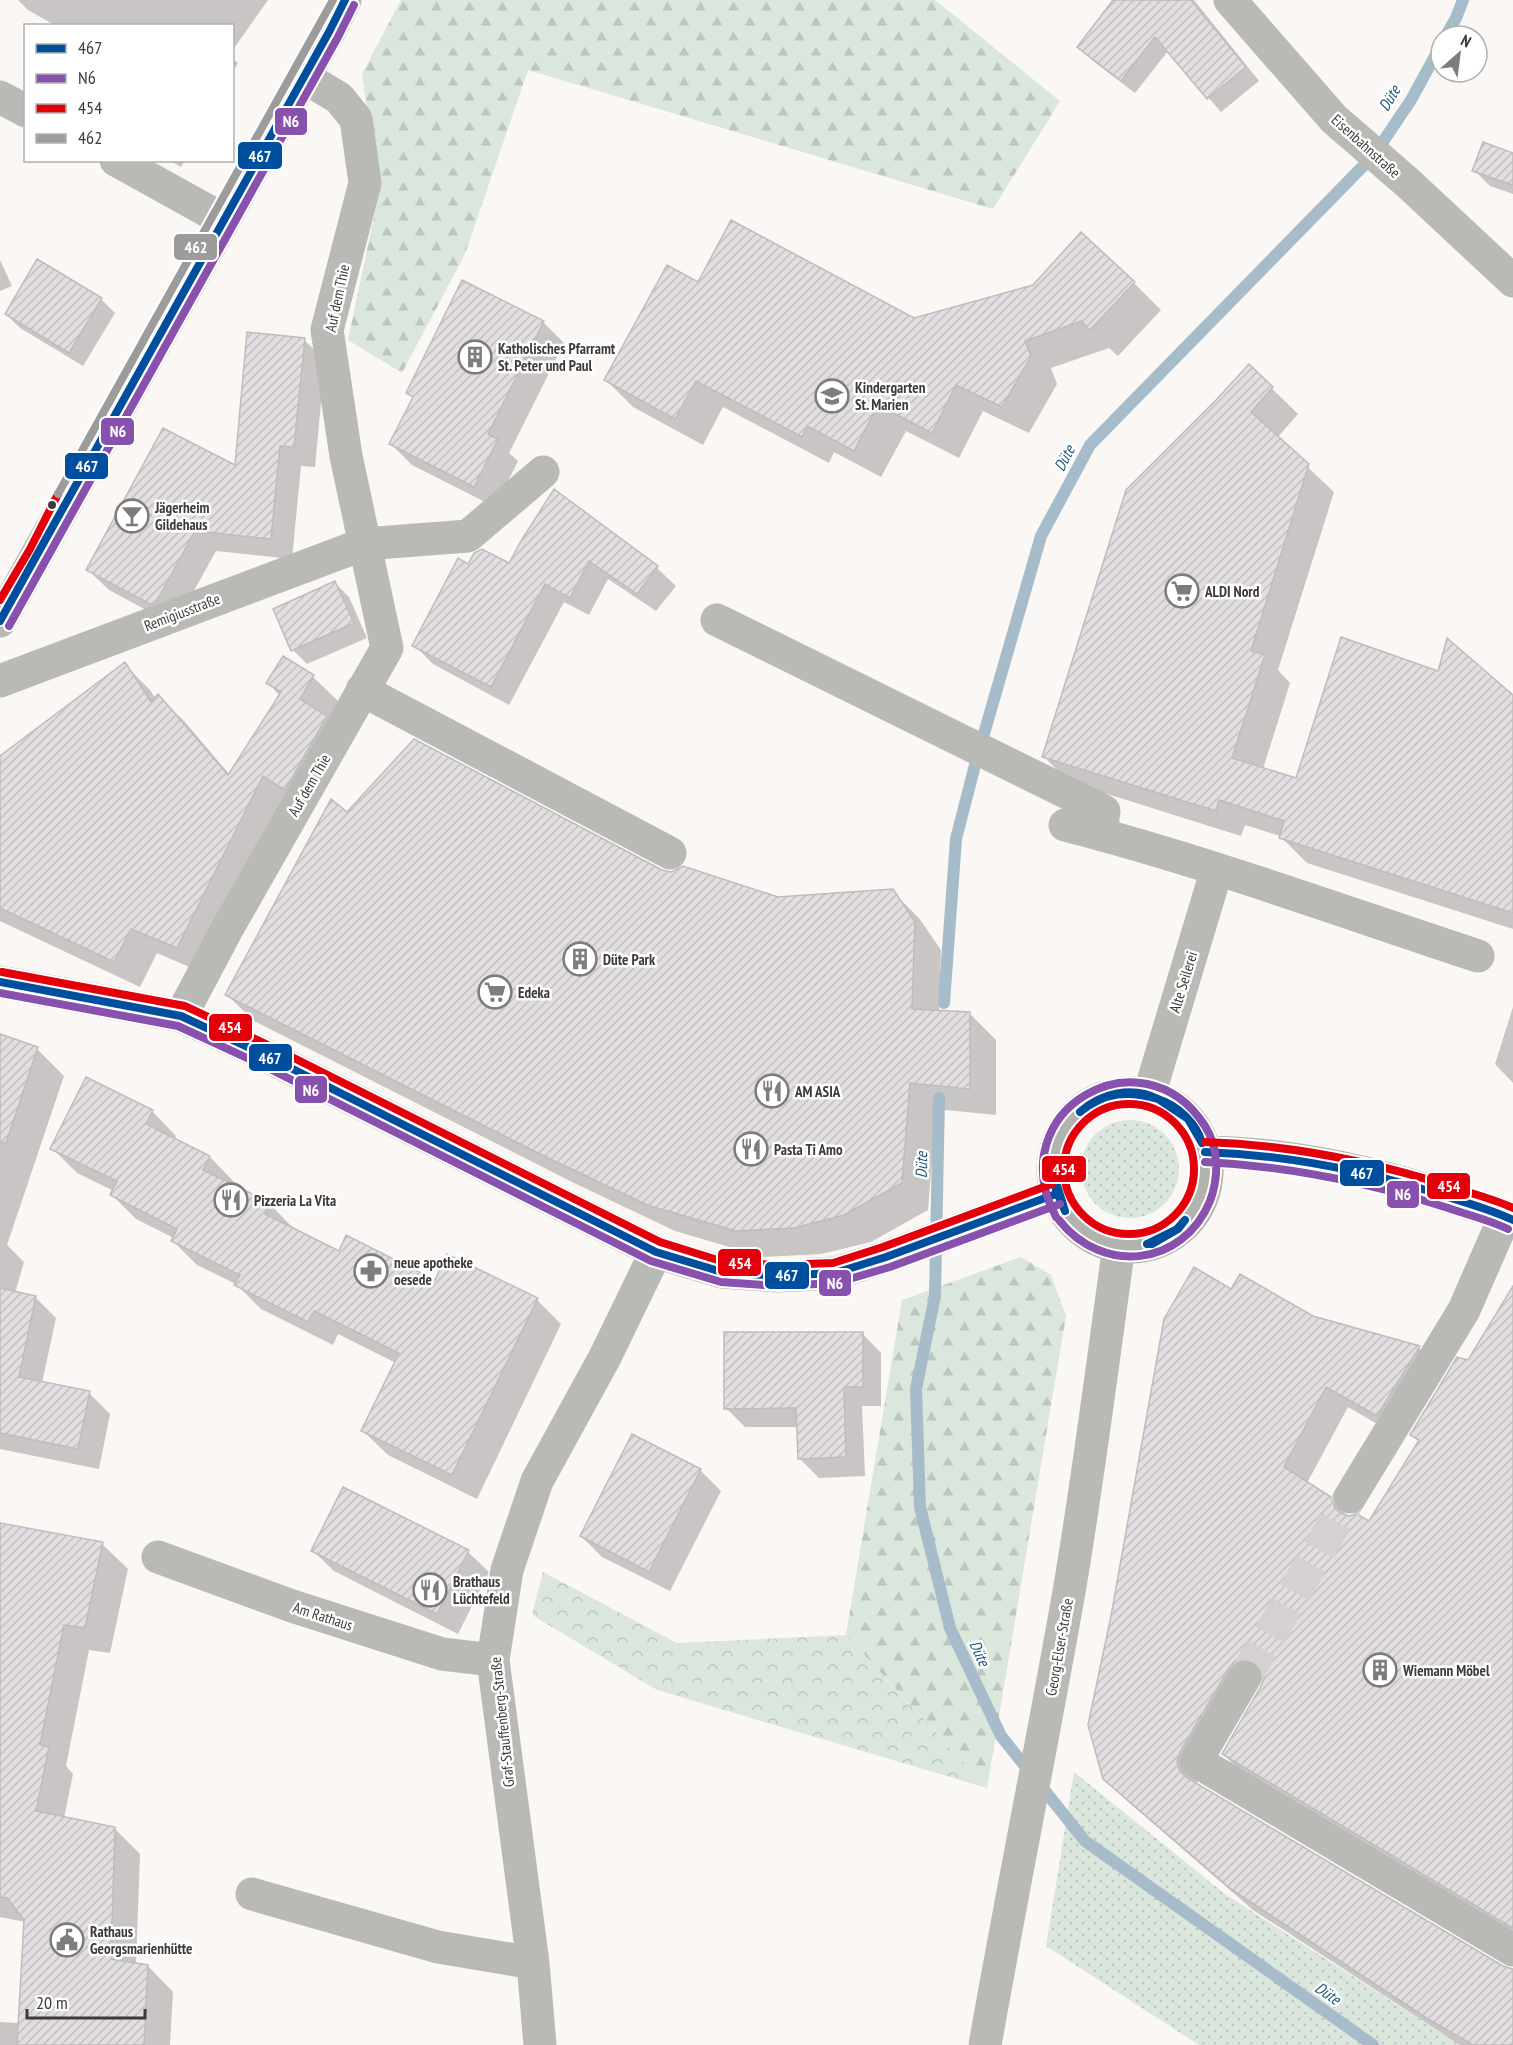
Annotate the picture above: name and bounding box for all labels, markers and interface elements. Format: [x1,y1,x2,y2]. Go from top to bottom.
legend [24,24,234,162]
north arrow [1429,24,1489,84]
text: N [1458,30,1475,52]
text: 467 [78,36,102,59]
text: N6 [78,66,96,89]
water label: Düte [1374,80,1405,114]
text: 454 [78,96,102,119]
line badge: N6 [274,107,308,136]
street label: Eisenbahnstraße [1328,110,1404,182]
text: N6 [283,111,299,131]
text: 462 [78,126,102,149]
line badge: 467 [237,141,283,170]
text: 467 [249,146,271,166]
line badge: 462 [173,233,218,261]
text: 462 [185,237,207,257]
street label: Auf dem Thie [321,262,353,334]
building icon: Katholisches Pfarramt St. Peter und Paul [457,339,493,375]
place label: Katholisches Pfarramt St. Peter und Paul [498,339,616,375]
school or university icon: Kindergarten St. Marien [814,378,850,414]
place label: Kindergarten St. Marien [855,378,926,414]
line badge: N6 [100,417,135,446]
text: N6 [110,421,126,441]
water label: Düte [1049,441,1080,474]
line badge: 467 [64,452,109,480]
text: 467 [76,456,98,476]
bar icon: Jägerheim Gildehaus [114,498,150,534]
place label: Jägerheim Gildehaus [154,498,210,534]
unlabelled marker [46,499,58,511]
supermarket icon: ALDI Nord [1164,573,1200,609]
place label: ALDI Nord [1204,582,1260,601]
street label: Remigiusstraße [141,589,223,635]
street label: Auf dem Thie [284,751,334,819]
building icon: Düte Park [562,941,598,977]
street label: Alte Seilerei [1165,949,1201,1015]
place label: Düte Park [603,950,656,969]
supermarket icon: Edeka [477,974,513,1010]
place label: Edeka [518,983,550,1002]
line badge: 454 [208,1013,253,1042]
text: 454 [219,1017,242,1037]
line badge: 467 [248,1043,293,1072]
text: 467 [259,1048,281,1068]
restaurant icon: AM ASIA [754,1073,790,1109]
line badge: N6 [294,1075,328,1104]
text: N6 [303,1080,319,1100]
place label: AM ASIA [794,1082,841,1101]
restaurant icon: Pasta Ti Amo [733,1131,769,1167]
place label: Pasta Ti Amo [774,1140,843,1159]
water label: Düte [911,1150,931,1178]
line badge: 454 [1041,1155,1087,1183]
text: 454 [1053,1159,1076,1179]
line badge: 467 [1339,1159,1385,1187]
text: 467 [1351,1163,1373,1183]
line badge: 454 [1426,1172,1471,1200]
text: 454 [1438,1176,1461,1196]
line badge: N6 [1386,1180,1420,1209]
restaurant icon: Pizzeria La Vita [213,1182,249,1218]
text: N6 [1395,1184,1411,1204]
place label: Pizzeria La Vita [254,1191,336,1210]
line badge: 454 [717,1248,762,1277]
pharmacy icon: neue apotheke oesede [353,1253,389,1289]
place label: neue apotheke oesede [394,1253,473,1289]
text: 454 [729,1253,752,1273]
line badge: 467 [764,1261,810,1290]
text: 467 [776,1265,798,1285]
line badge: N6 [818,1269,852,1297]
text: N6 [827,1273,843,1293]
restaurant icon: Brathaus Lüchtefeld [412,1572,448,1608]
place label: Brathaus Lüchtefeld [453,1572,510,1608]
street label: Am Rathaus [291,1597,355,1635]
street label: Georg-Elser-Straße [1041,1597,1077,1697]
water label: Düte [965,1637,995,1670]
building icon: Wiemann Möbel [1362,1652,1398,1688]
street label: Graf-Stauffenberg-Straße [486,1656,518,1788]
place label: Wiemann Möbel [1402,1661,1490,1680]
public building icon: Rathaus Georgsmarienhütte [49,1922,85,1958]
place label: Rathaus Georgsmarienhütte [90,1922,192,1958]
water label: Düte [1312,1977,1346,2010]
scale bar [27,1982,146,2020]
text: 20 m [36,1991,68,2014]

